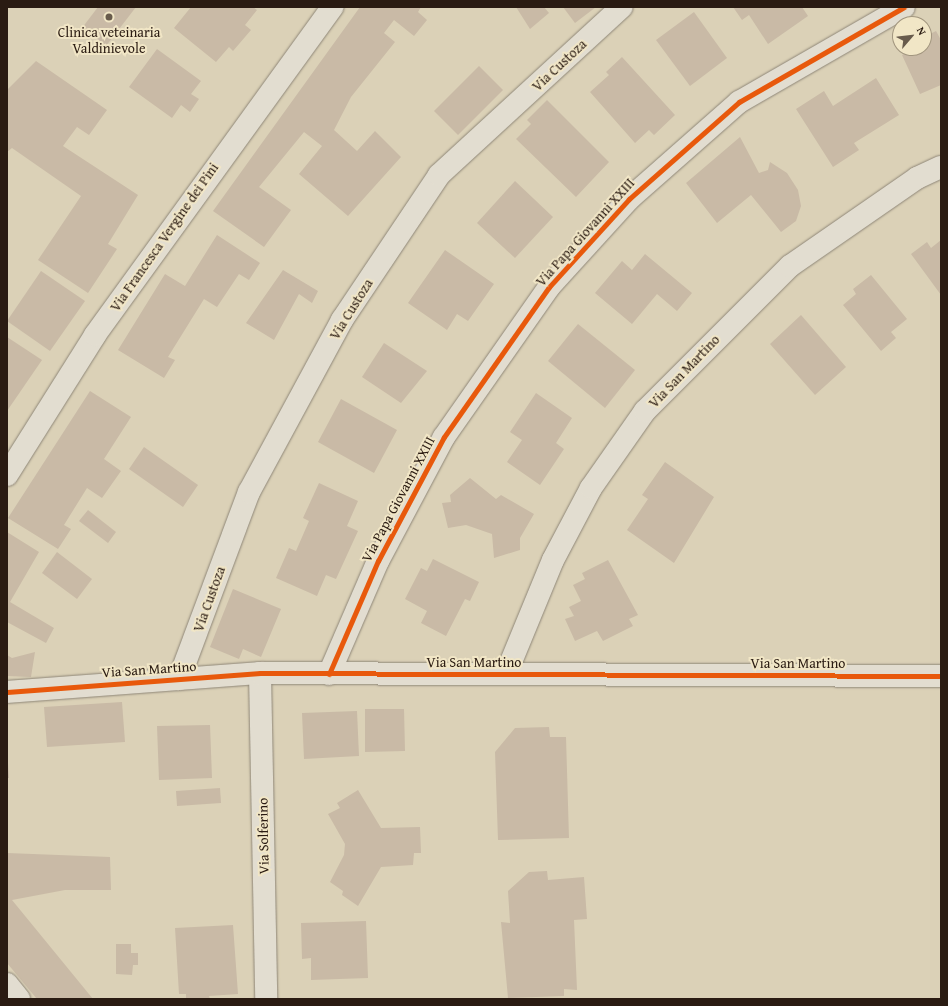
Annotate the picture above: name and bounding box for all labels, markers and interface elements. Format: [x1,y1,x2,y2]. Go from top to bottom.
marker: Clinica veteinaria Valdinievole [104,12,114,22]
north arrow [892,16,932,56]
place label: Clinica veteinaria Valdinievole [58,24,160,56]
text: N [913,24,930,38]
street label: Via Custoza [528,36,590,94]
street label: Via Francesca Vergine dei Pini [106,160,222,314]
street label: Via Papa Giovanni XXIII [532,175,638,289]
street label: Via Custoza [326,276,376,342]
street label: Via San Martino [645,331,723,411]
street label: Via Papa Giovanni XXIII [358,433,438,565]
street label: Via Custoza [189,564,229,634]
street label: Via San Martino [427,654,521,670]
street label: Via San Martino [751,655,845,671]
street label: Via San Martino [101,657,197,681]
street label: Via Solferino [254,798,272,874]

